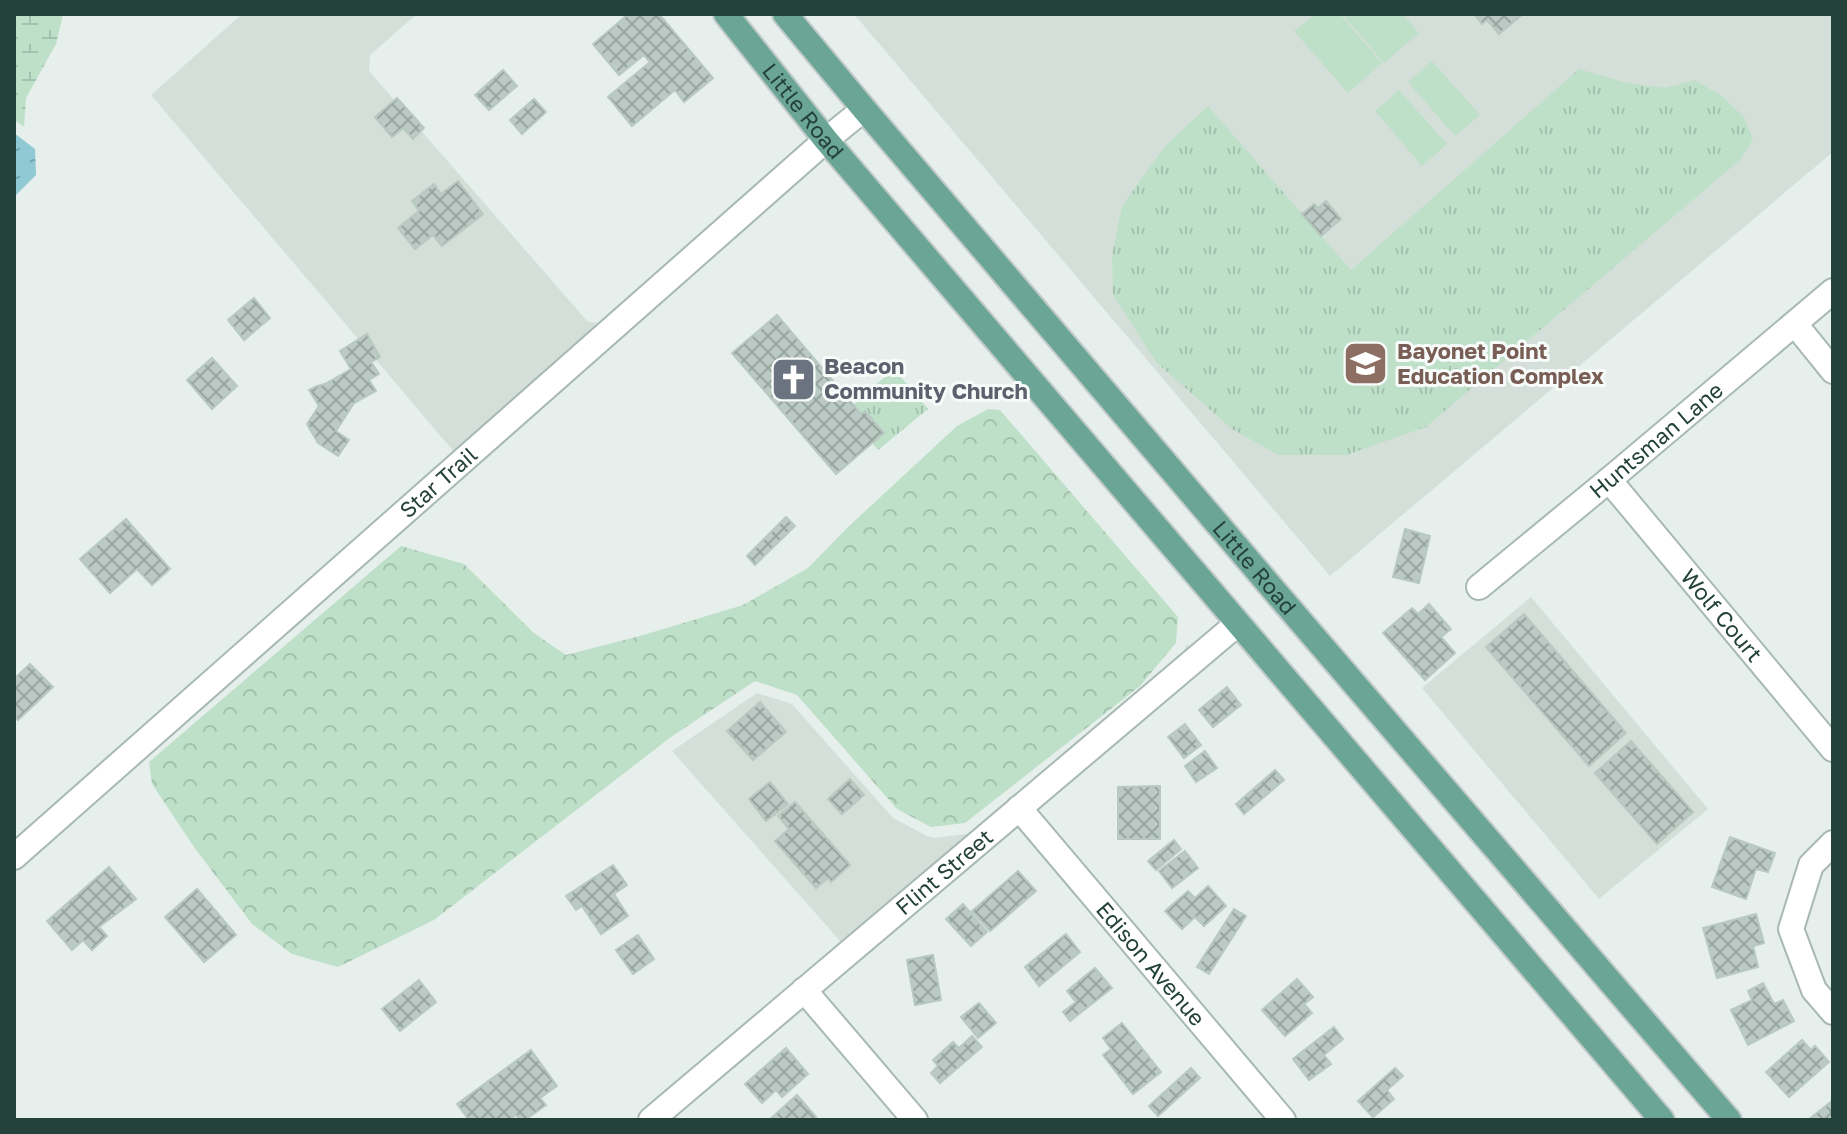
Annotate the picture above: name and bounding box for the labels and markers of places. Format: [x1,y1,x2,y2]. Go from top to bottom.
place label: Bayonet Point Education Complex [1397,337,1604,389]
school or university icon: Bayonet Point Education Complex [1342,340,1390,388]
place label: Beacon Community Church [824,352,1028,404]
church icon: Beacon Community Church [769,355,817,403]

